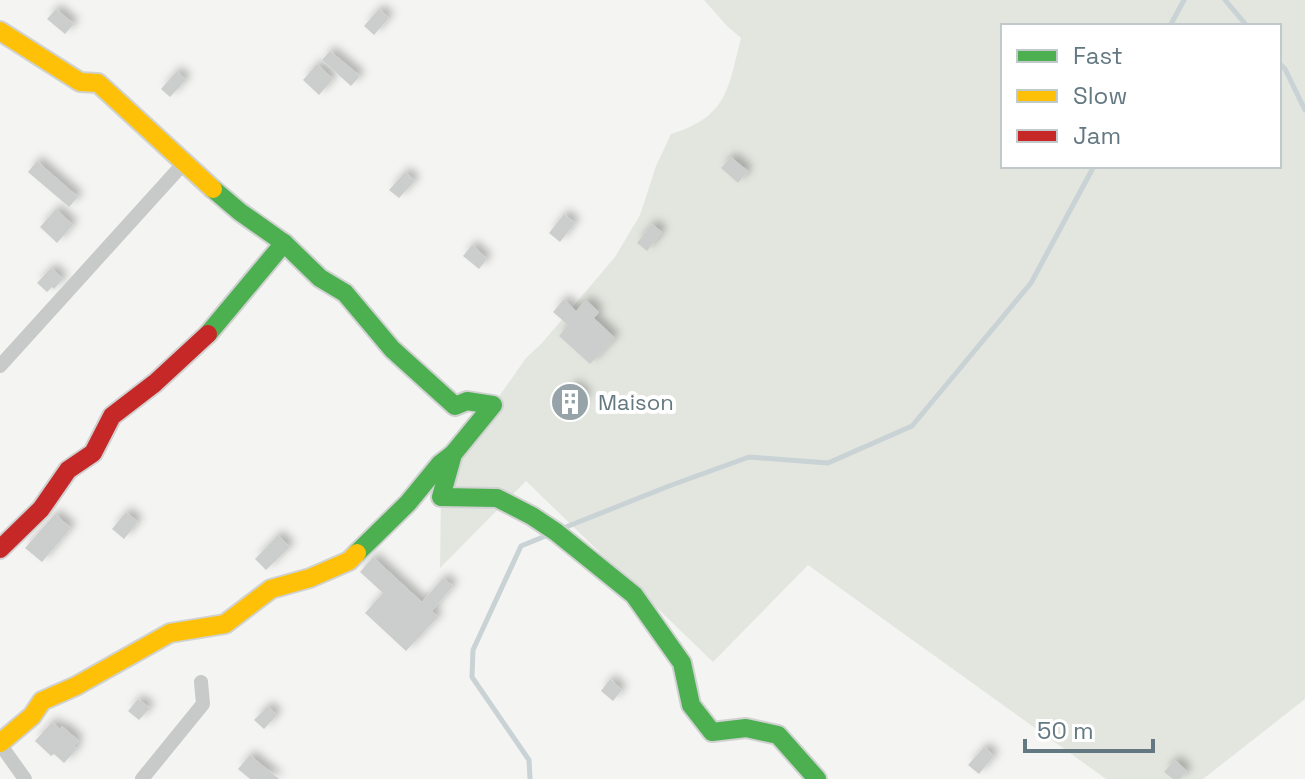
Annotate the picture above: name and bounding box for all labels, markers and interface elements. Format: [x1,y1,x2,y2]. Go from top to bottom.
legend [1001,24,1281,168]
text: Fast [1073,40,1123,71]
text: Slow [1073,80,1127,111]
text: Jam [1073,120,1121,151]
building icon: Maison [549,381,591,423]
place label: Maison [598,388,674,416]
scale bar [1025,703,1153,753]
text: 50 m [1037,715,1094,746]

